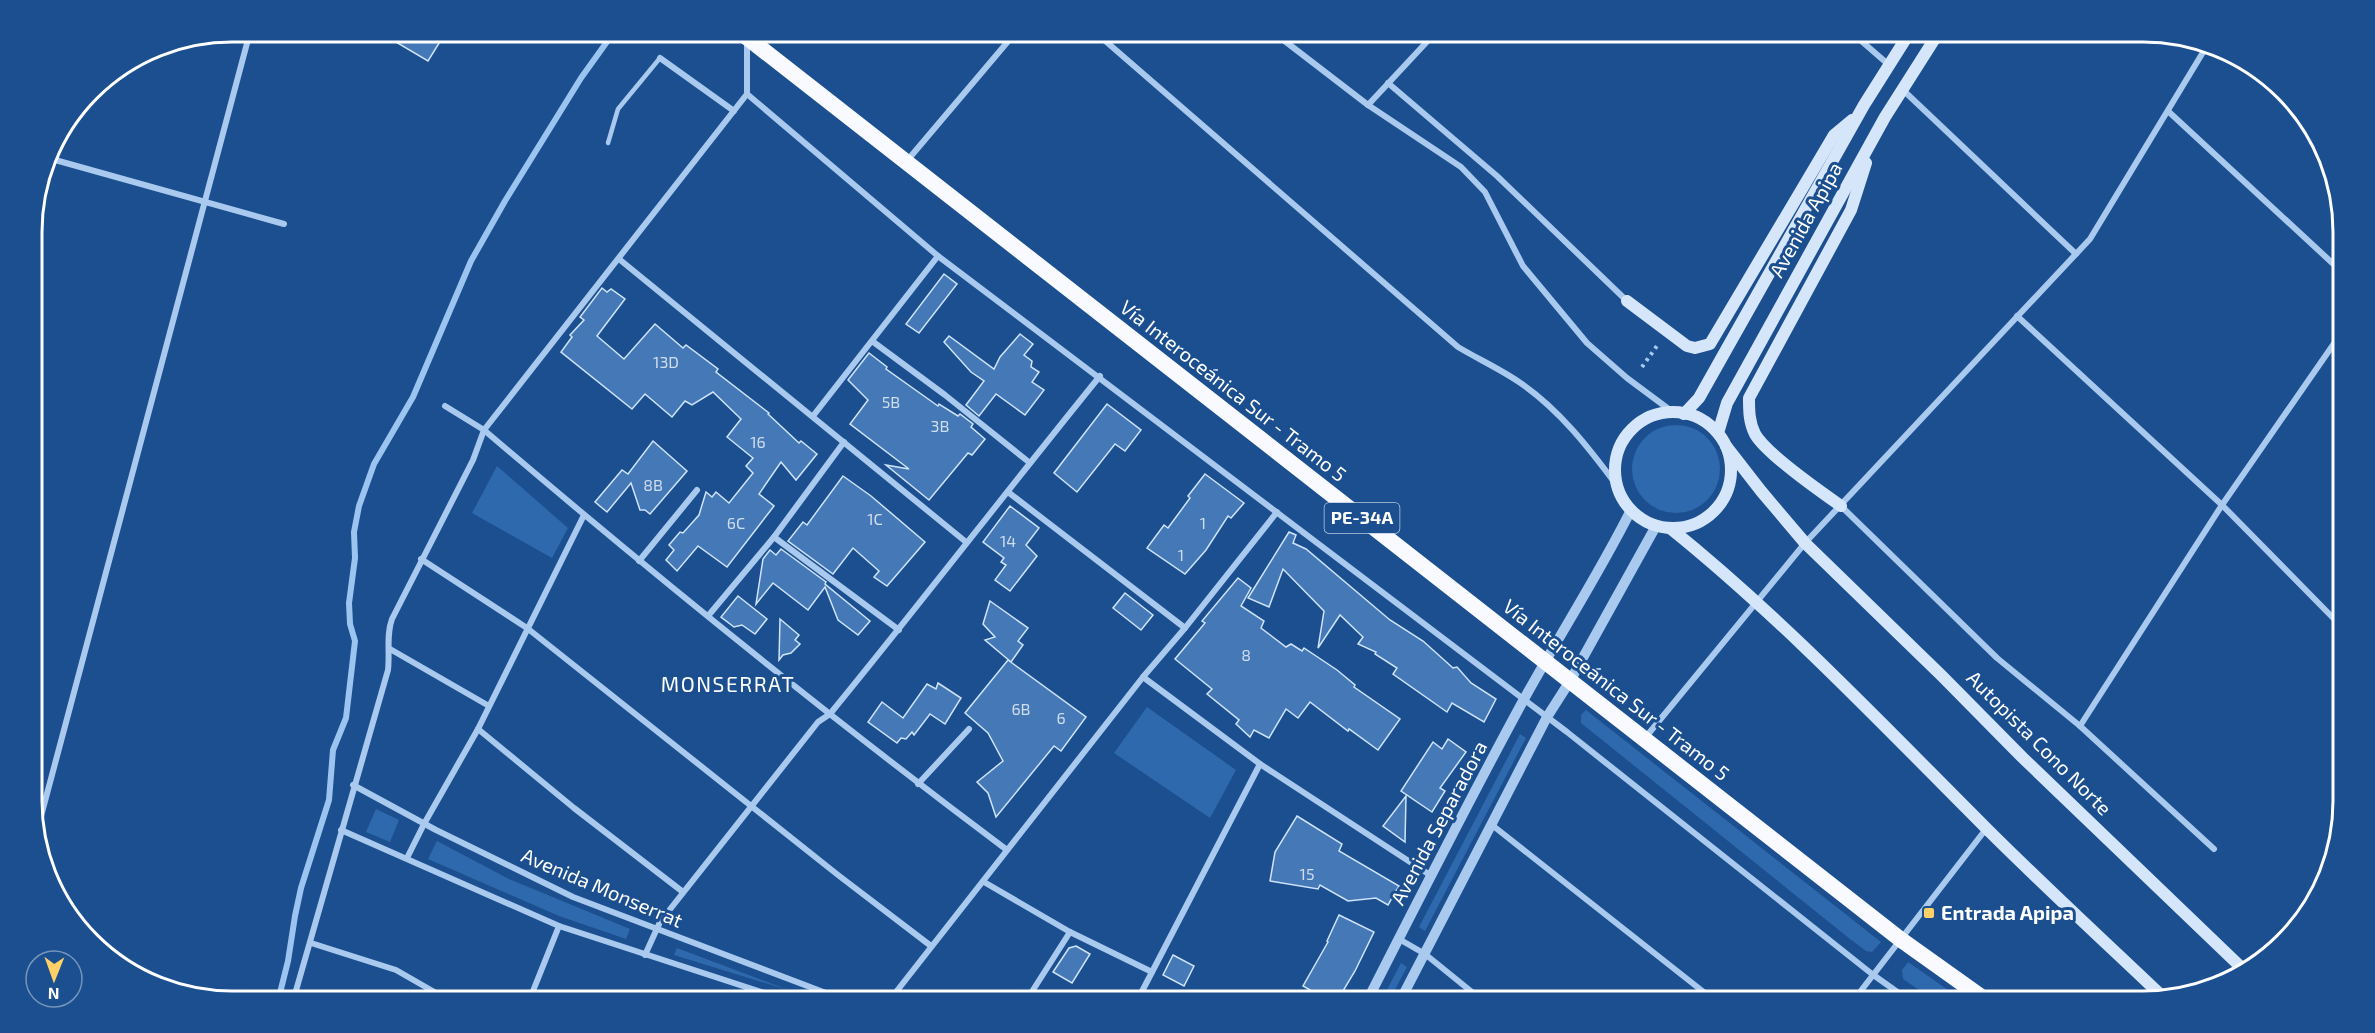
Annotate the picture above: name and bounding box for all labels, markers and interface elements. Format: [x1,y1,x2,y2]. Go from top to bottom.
street label: Avenida Apipa [1764,158,1847,281]
street label: Vía Interoceánica Sur - Tramo 5 [1116,294,1352,486]
house number: 13D [653,352,679,371]
house number: 5B [882,392,900,411]
house number: 3B [931,416,949,435]
house number: 16 [750,432,766,451]
house number: 8B [643,475,663,494]
road number: PE-34A [1324,503,1400,533]
house number: 1C [867,509,883,528]
house number: 6C [727,513,745,532]
house number: 1 [1200,513,1206,532]
house number: 14 [1000,531,1016,550]
house number: 1 [1178,545,1184,564]
street label: Vía Interoceánica Sur - Tramo 5 [1499,593,1735,785]
house number: 8 [1241,645,1251,664]
street label: Autopista Cono Norte [1962,665,2117,820]
district label: MONSERRAT [661,671,795,696]
house number: 6B [1011,699,1031,718]
house number: 6 [1056,708,1066,727]
street label: Avenida Separadora [1385,737,1491,909]
street label: Avenida Monserrat [518,842,687,932]
house number: 15 [1300,864,1314,883]
place label: Entrada Apipa [1941,900,2074,924]
marker: Entrada Apipa [1922,906,1936,920]
north arrow [24,949,84,1009]
text: N [48,985,60,1004]

